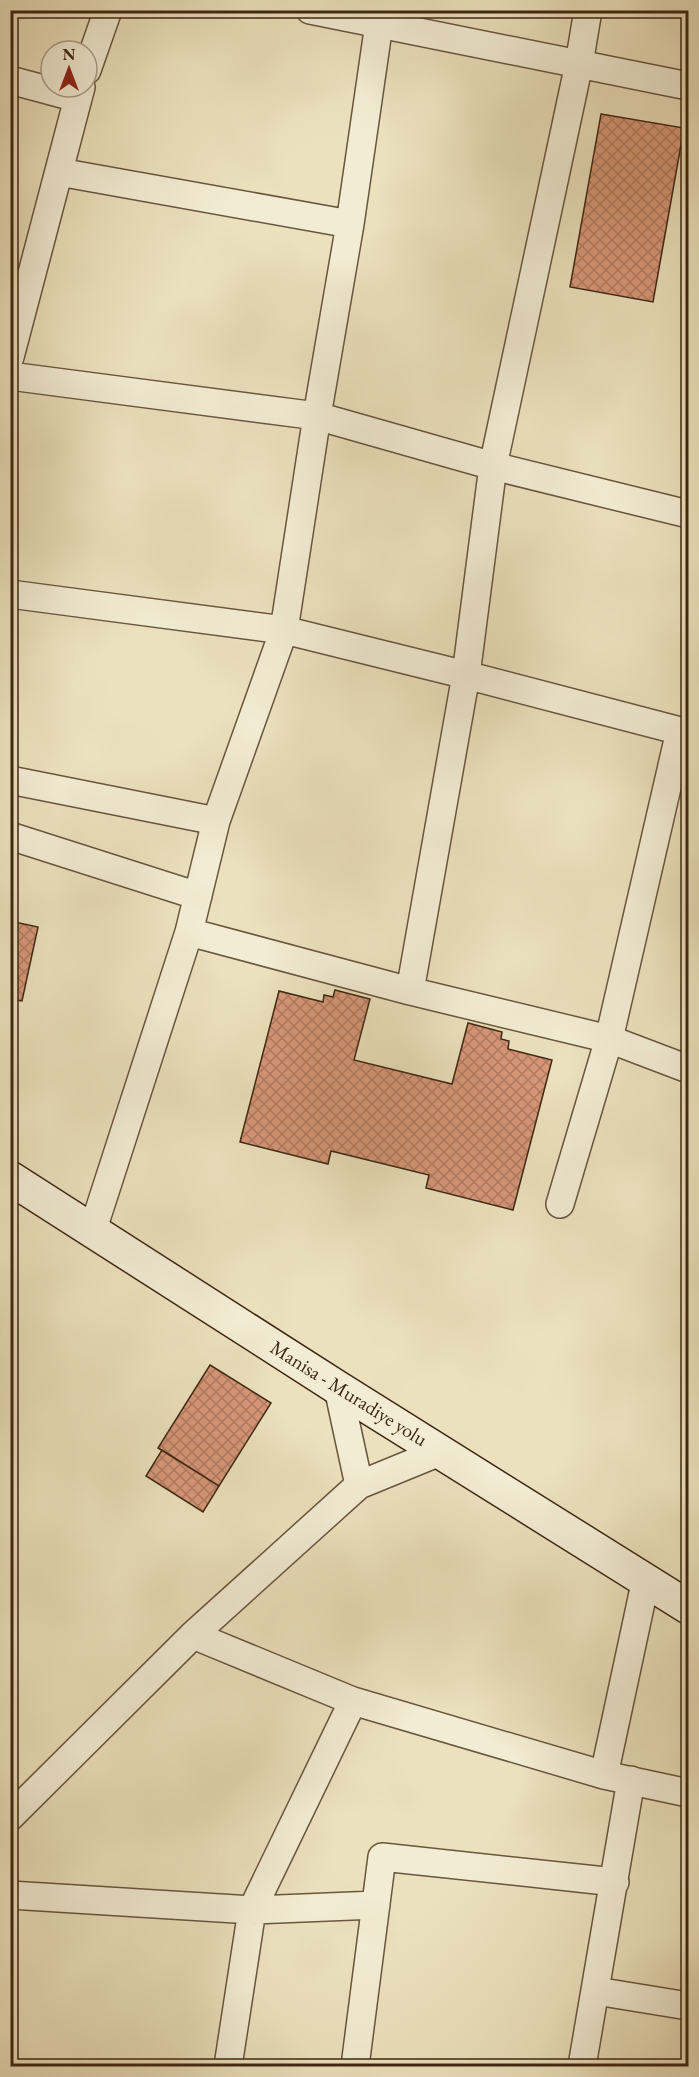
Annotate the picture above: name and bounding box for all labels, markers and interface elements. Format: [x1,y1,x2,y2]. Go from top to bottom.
north arrow [39,39,99,99]
text: N [63,44,76,65]
street label: Manisa - Muradiye yolu [266,1334,433,1452]

